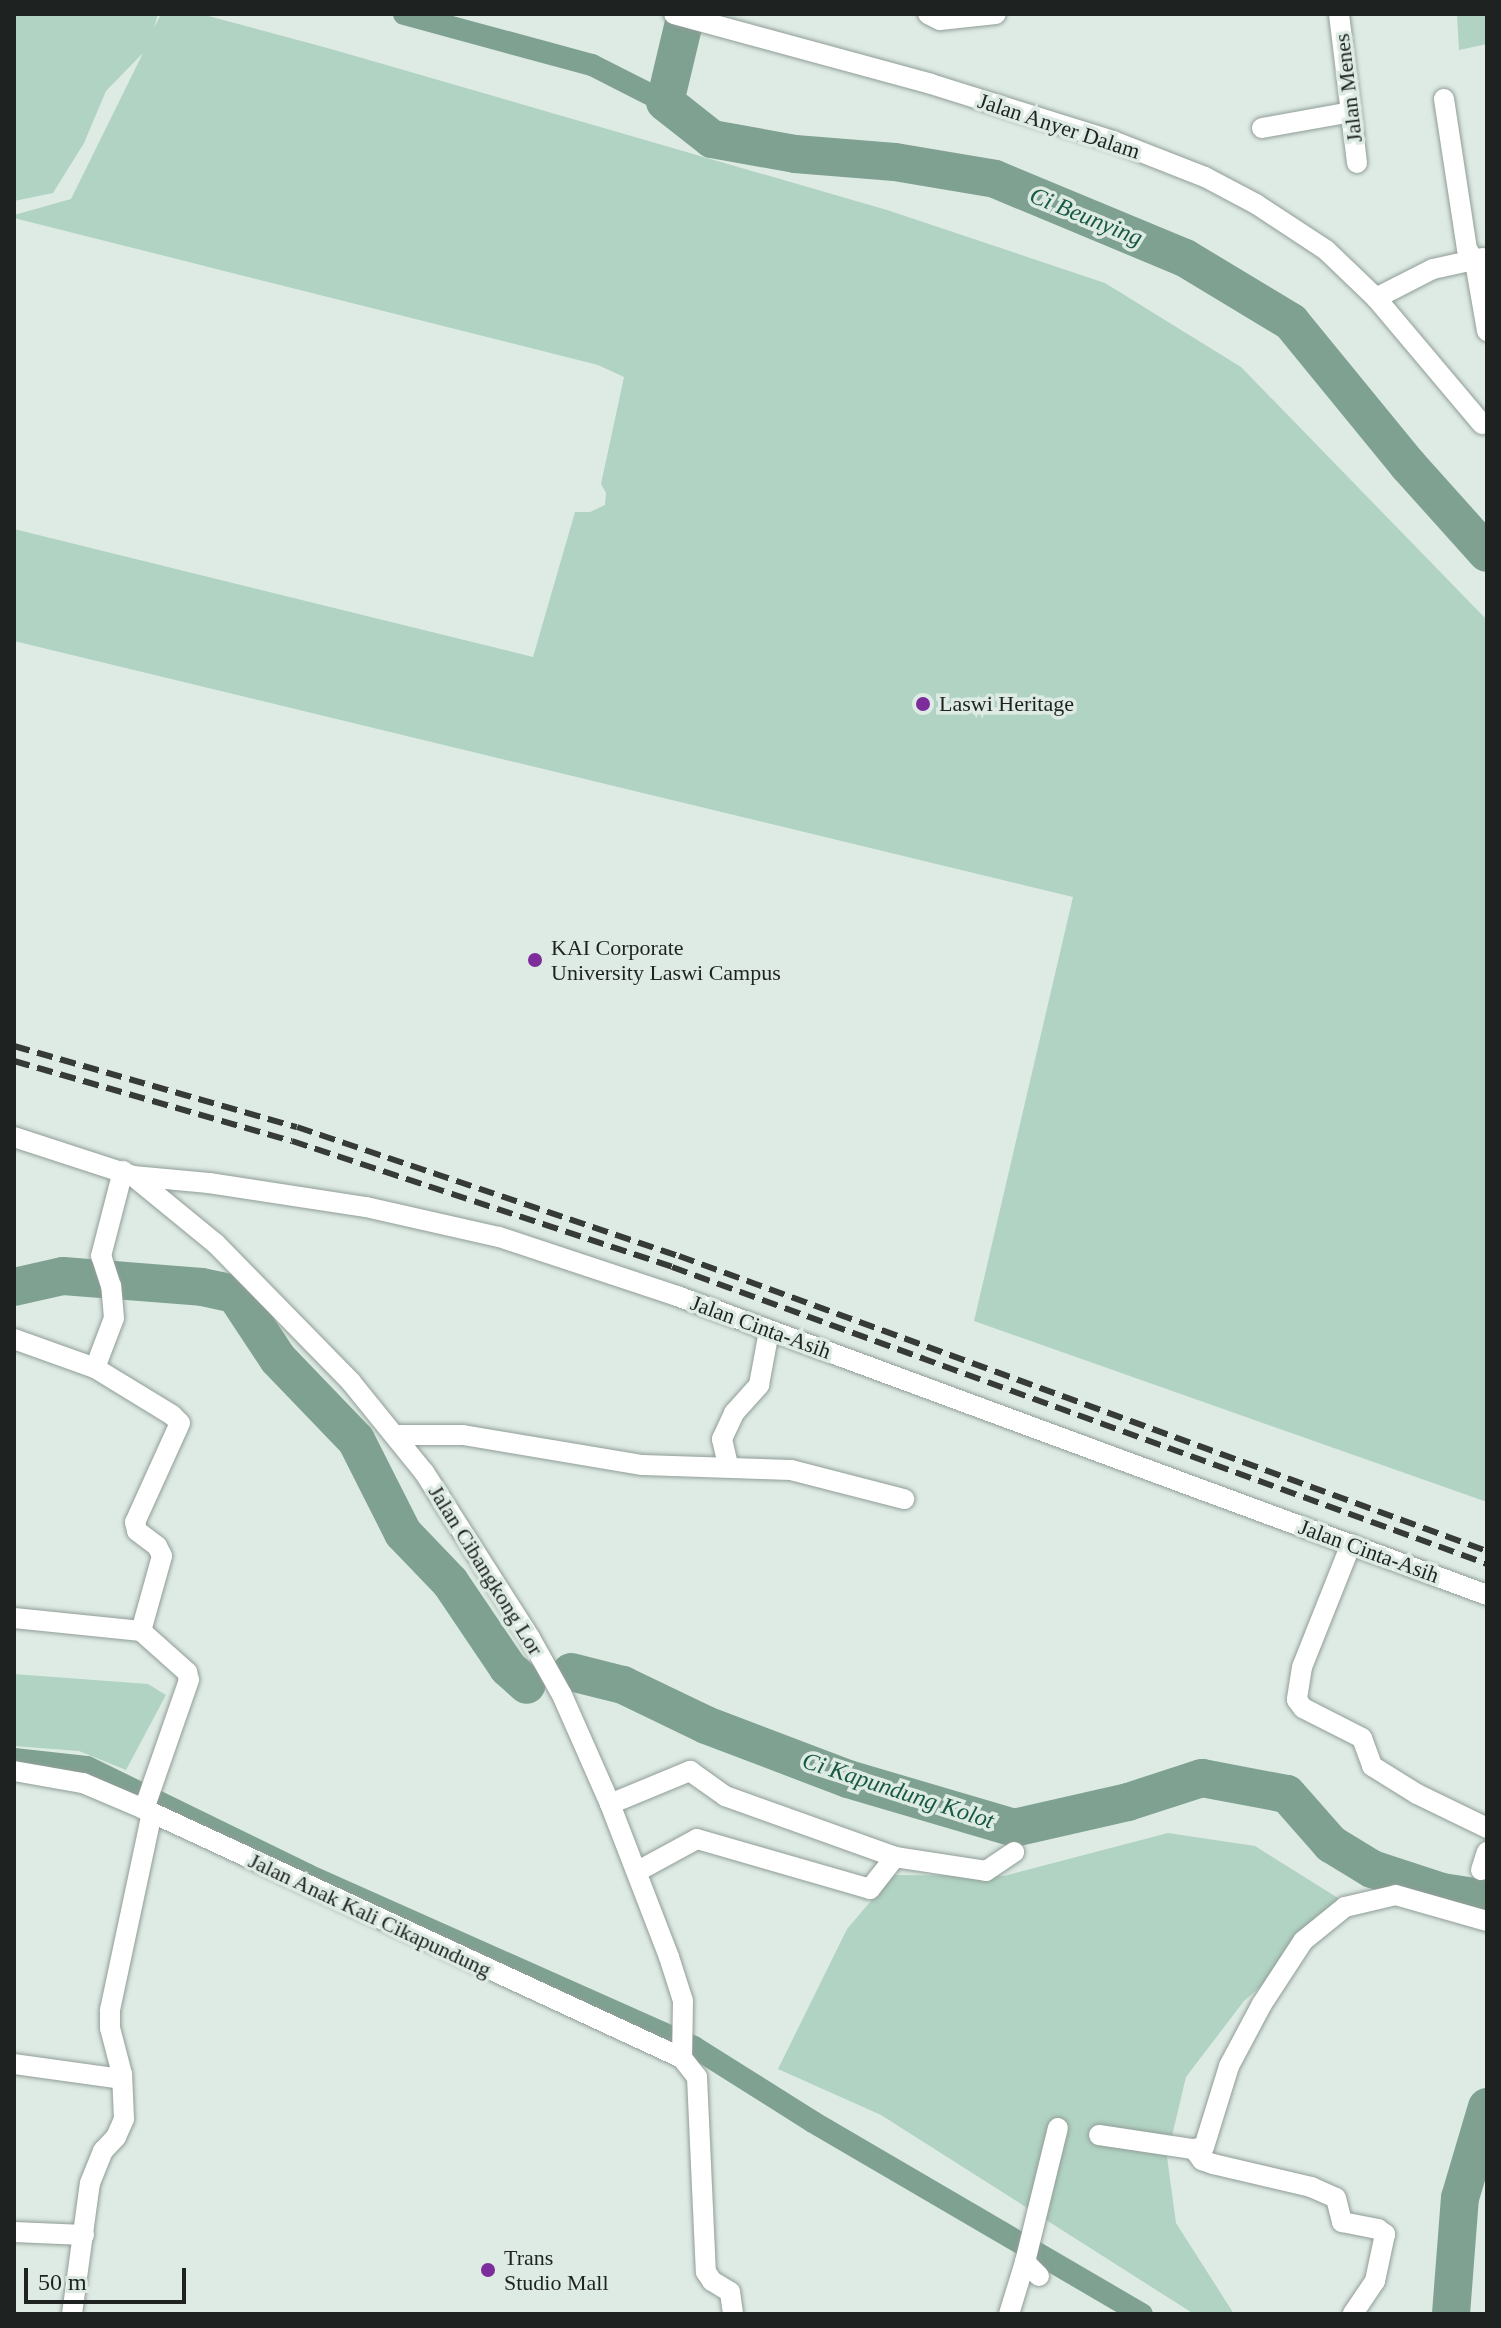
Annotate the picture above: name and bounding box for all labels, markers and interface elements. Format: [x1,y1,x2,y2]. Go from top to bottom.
street label: Jalan Menes [1328,32,1368,144]
street label: Jalan Anyer Dalam [974,87,1144,165]
water label: Ci Beunying [1025,181,1147,253]
place label: Laswi Heritage [939,691,1074,717]
marker: Laswi Heritage [914,695,932,713]
place label: KAI Corporate University Laswi Campus [551,934,781,986]
marker: KAI Corporate University Laswi Campus [526,951,544,969]
street label: Jalan Cinta-Asih [687,1289,835,1365]
street label: Jalan Cibangkong Lor [423,1480,549,1660]
street label: Jalan Cinta-Asih [1295,1513,1443,1589]
water label: Ci Kapundung Kolot [798,1746,998,1836]
street label: Jalan Anak Kali Cikapundung [244,1847,496,1983]
place label: Trans Studio Mall [504,2244,609,2296]
scale bar [28,2252,190,2302]
marker: Trans Studio Mall [479,2261,497,2279]
text: 50 m [38,2269,87,2295]

